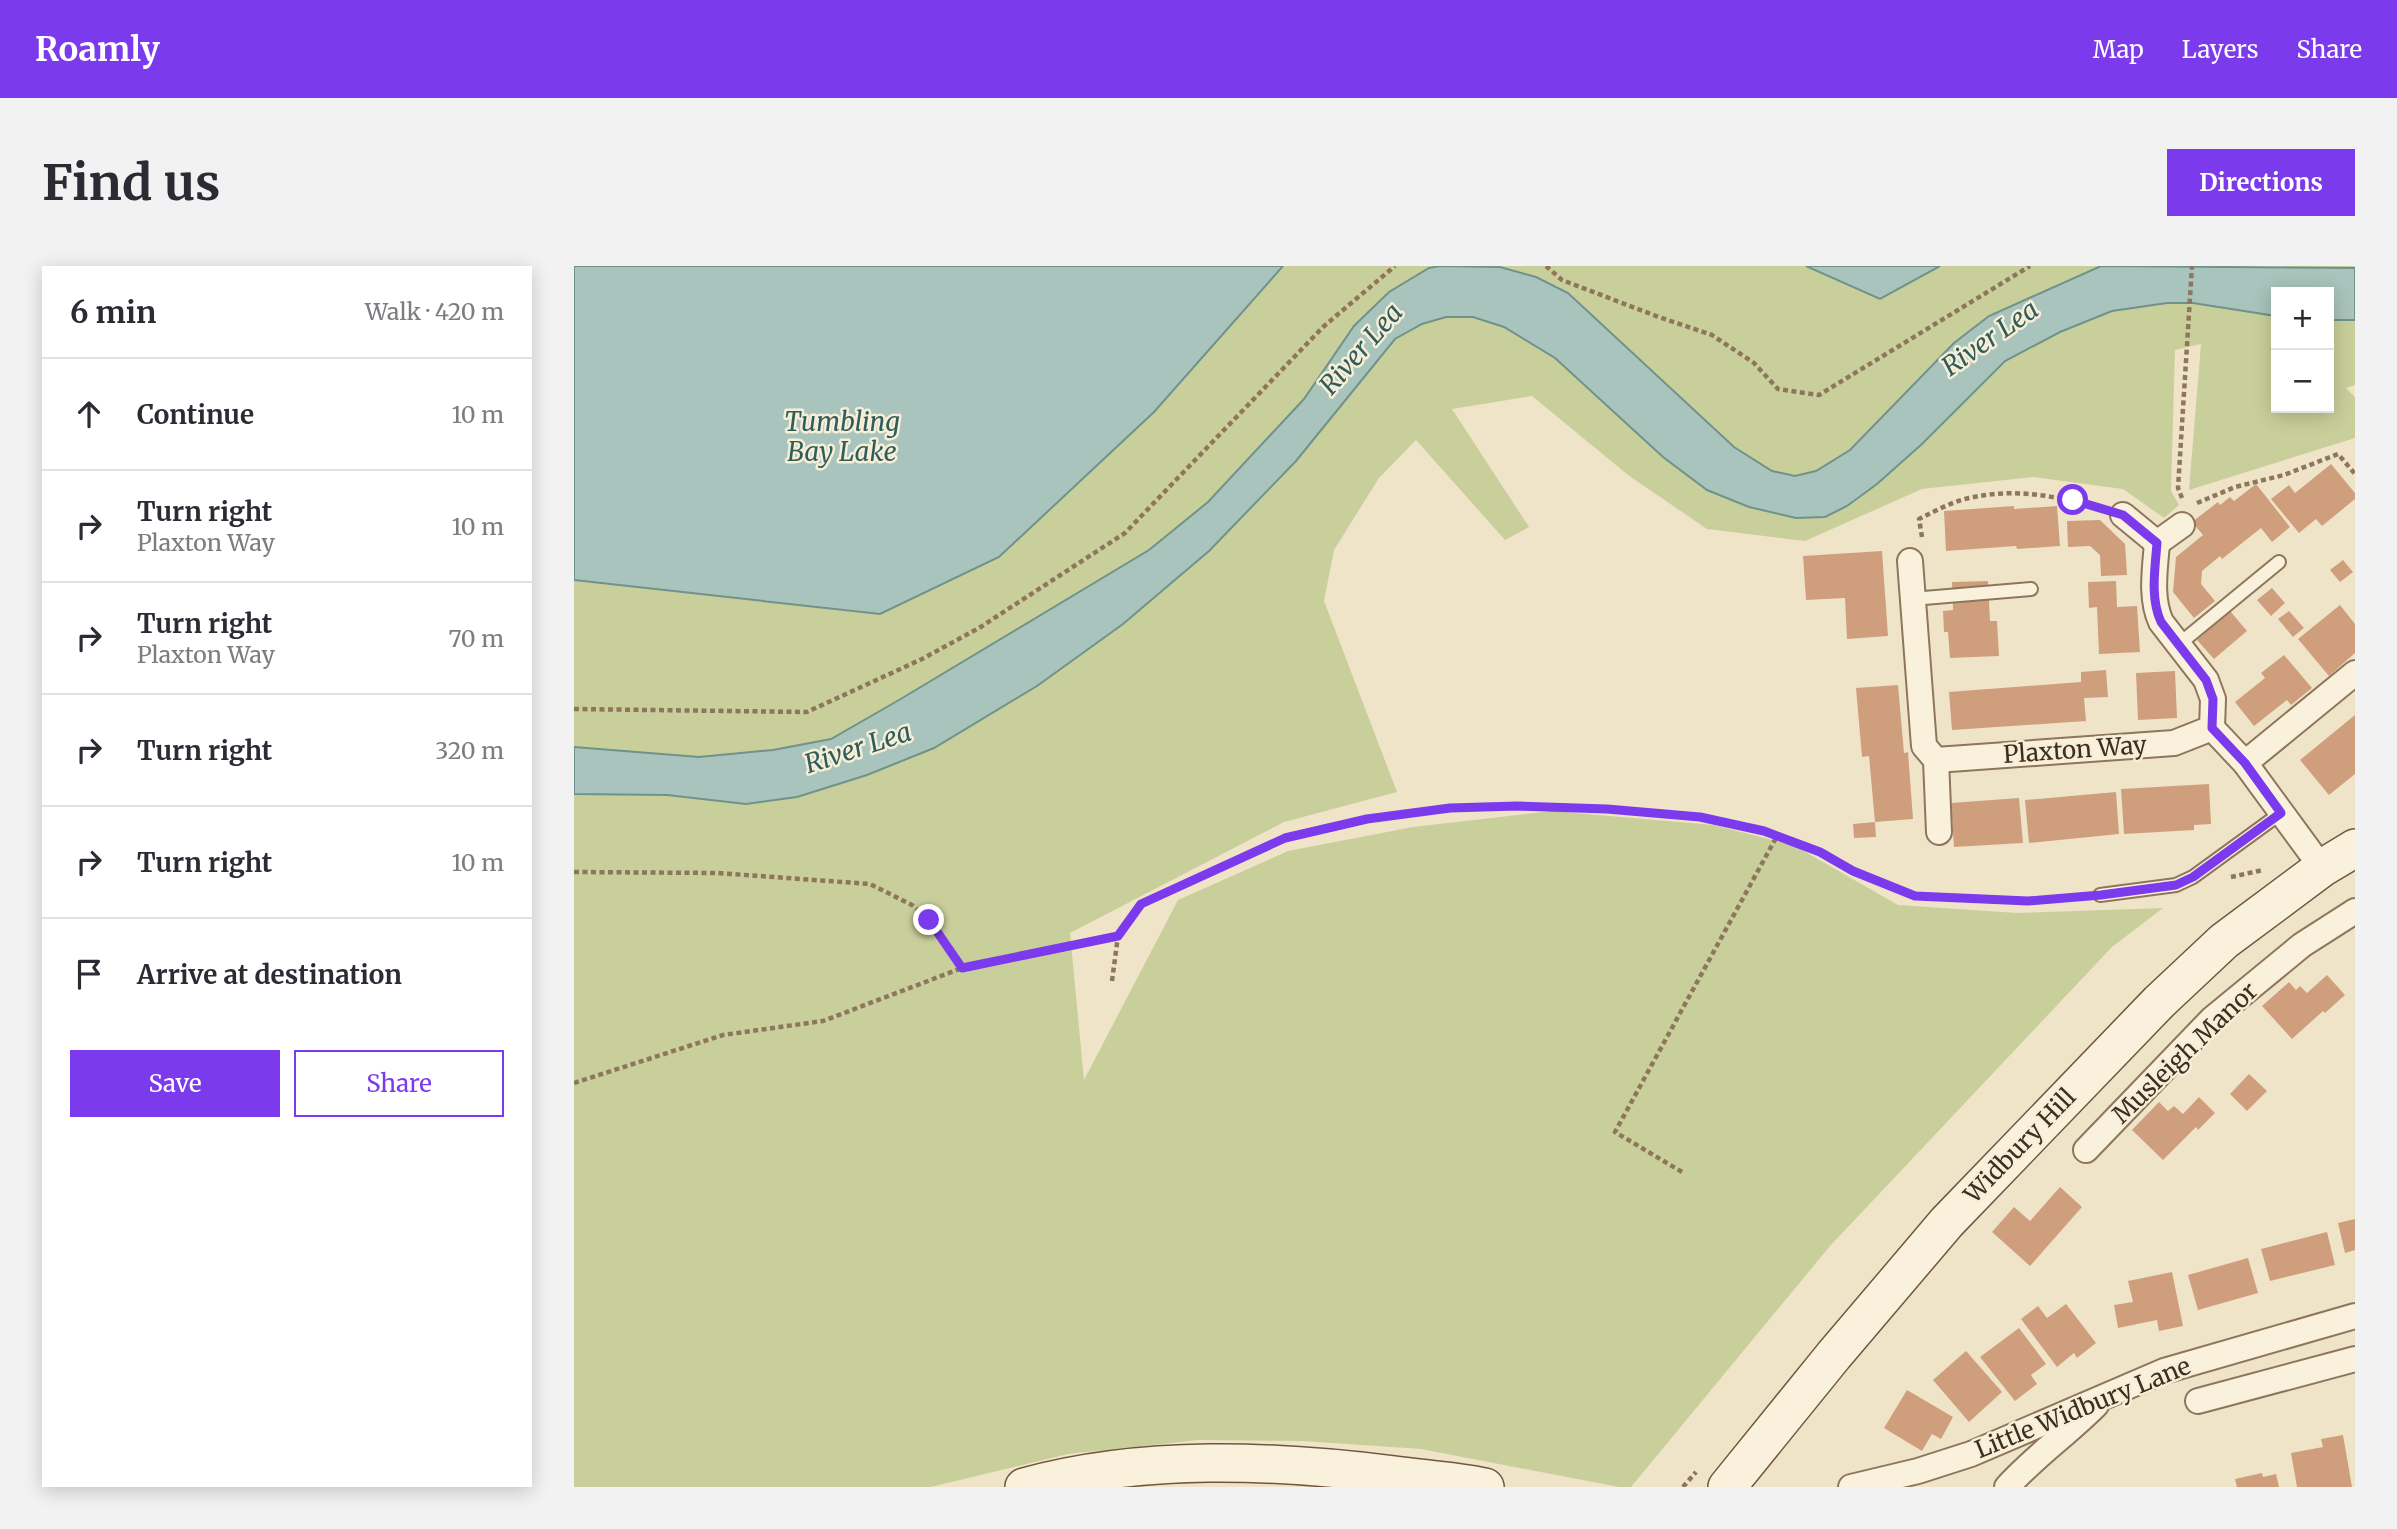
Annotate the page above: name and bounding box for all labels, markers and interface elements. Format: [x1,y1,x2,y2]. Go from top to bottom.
text: Roamly [35,29,160,70]
text: Map [2093,34,2144,65]
text: Layers [2182,34,2258,65]
text: Share [2296,34,2362,65]
button: Directions [2167,149,2355,216]
text: Find us [42,152,220,213]
map controls [2271,287,2334,413]
button: + [2271,287,2334,350]
water label: River Lea [1935,292,2044,383]
text: 6 min [70,293,156,331]
water label: River Lea [1312,296,1409,401]
text: Walk · 420 m [365,297,504,326]
button: − [2271,350,2334,413]
icon: ahead [70,395,108,433]
text: Continue [137,398,254,431]
text: 10 m [451,400,504,429]
water label: Tumbling Bay Lake [784,405,900,468]
route start [2057,484,2088,515]
text: Turn right [137,495,272,528]
icon: right [70,507,108,545]
text: 10 m [451,512,504,541]
text: Plaxton Way [137,528,275,557]
text: Turn right [137,607,272,640]
icon: right [70,619,108,657]
text: 70 m [448,624,504,653]
text: Plaxton Way [137,640,275,669]
water label: River Lea [800,715,915,780]
street label: Plaxton Way [2002,729,2148,770]
icon: right [70,731,108,769]
text: Turn right [137,734,272,767]
text: 320 m [435,736,504,765]
icon: right [70,843,108,881]
text: Turn right [137,846,272,879]
text: 10 m [451,848,504,877]
route end [913,904,944,935]
icon: arrive [70,955,108,993]
text: Arrive at destination [137,958,402,991]
street label: Musleigh Manor [2106,975,2264,1130]
button: Save [70,1050,280,1117]
button: Share [294,1050,504,1117]
street label: Widbury Hill [1956,1082,2082,1210]
street label: Little Widbury Lane [1971,1350,2195,1465]

